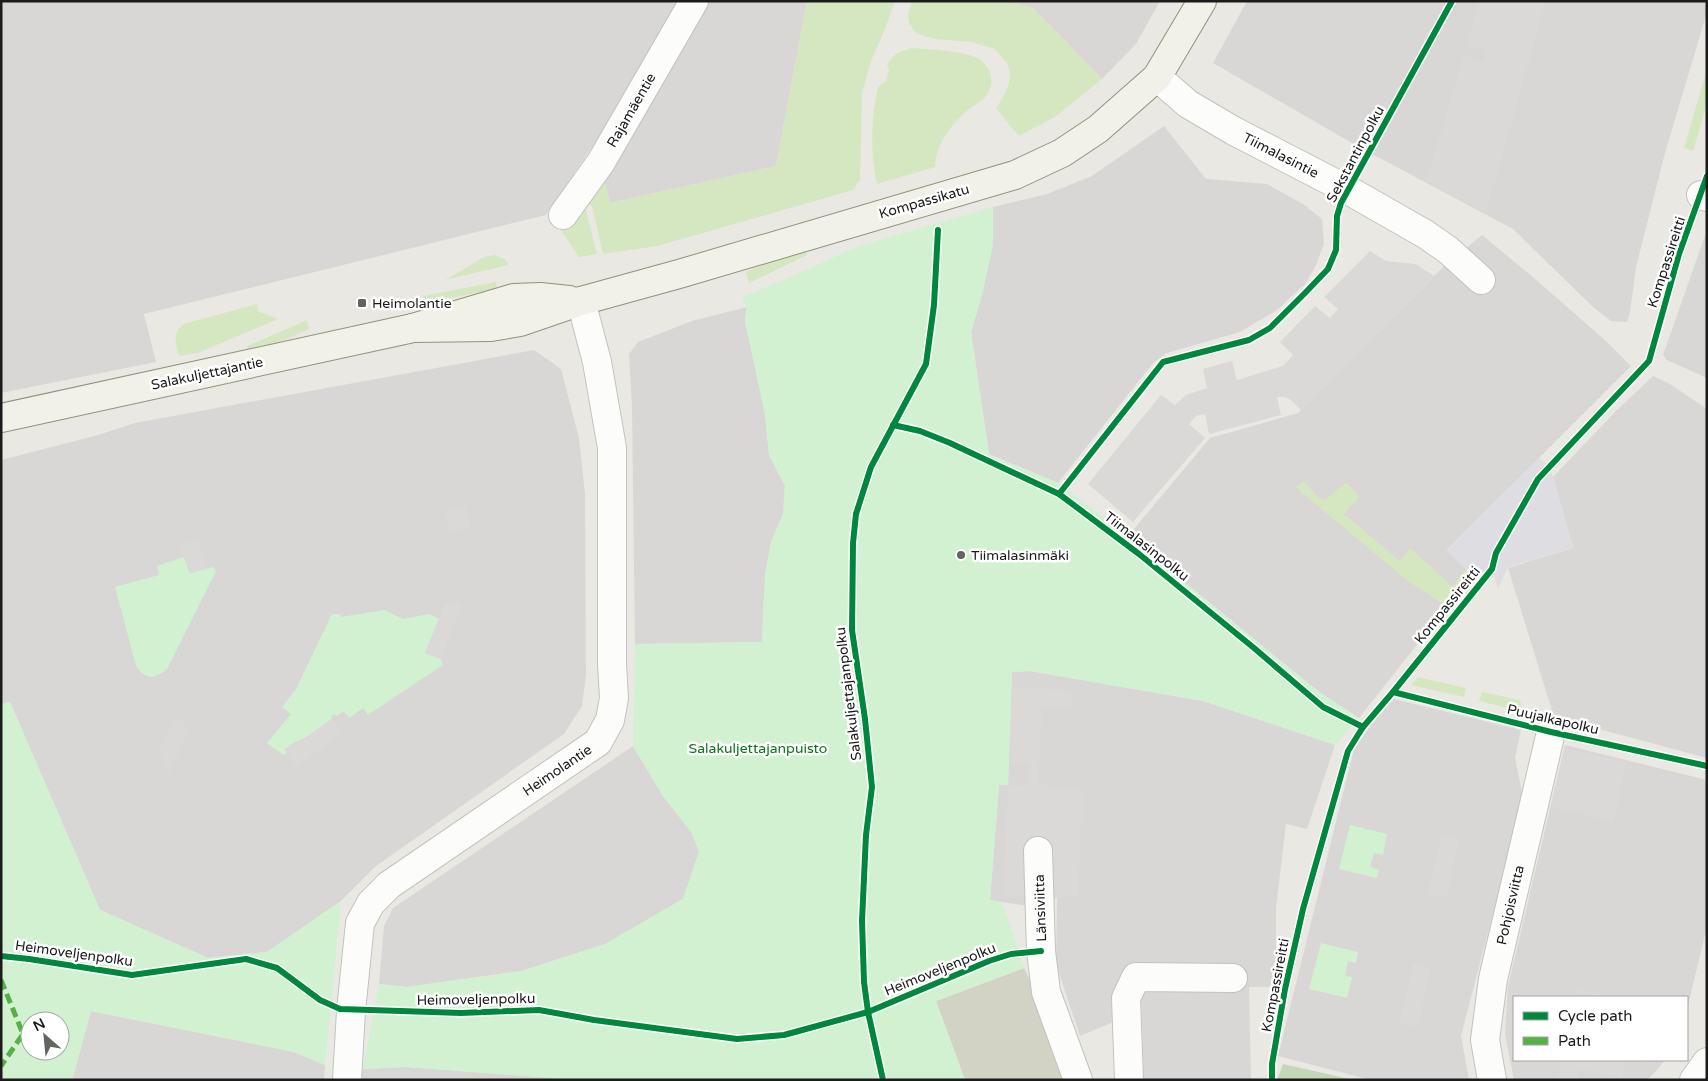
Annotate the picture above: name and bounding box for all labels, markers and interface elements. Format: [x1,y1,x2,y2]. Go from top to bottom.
street label: Rajamäentie [603,70,660,150]
street label: Sekstantinpolku [1323,103,1388,205]
street label: Tiimalasintie [1240,129,1322,182]
street label: Kompassikatu [877,180,971,223]
street label: Kompassireitti [1644,214,1689,310]
place label: Heimolantie [372,295,452,312]
marker: Heimolantie [356,297,368,309]
street label: Salakuljettajantie [150,353,265,394]
street label: Tiimalasinpolku [1101,508,1193,585]
place label: Tiimalasinmäki [971,547,1069,564]
marker: Tiimalasinmäki [955,549,967,561]
street label: Kompassireitti [1411,563,1484,648]
street label: Salakuljettajanpolku [832,626,865,762]
street label: Puujalkapolku [1505,701,1600,738]
park label: Salakuljettajanpuisto [689,740,827,757]
street label: Heimolantie [520,741,595,800]
street label: Pohjoisviitta [1493,864,1528,947]
street label: Länsiviitta [1031,874,1050,942]
street label: Heimoveljenpolku [14,937,134,970]
street label: Kompassireitti [1258,937,1293,1033]
street label: Heimoveljenpolku [882,939,998,1000]
street label: Heimoveljenpolku [416,990,536,1009]
legend [1513,996,1688,1061]
text: Cycle path [1558,1007,1632,1025]
north arrow [20,1011,70,1061]
text: N [30,1015,48,1035]
text: Path [1558,1032,1591,1050]

